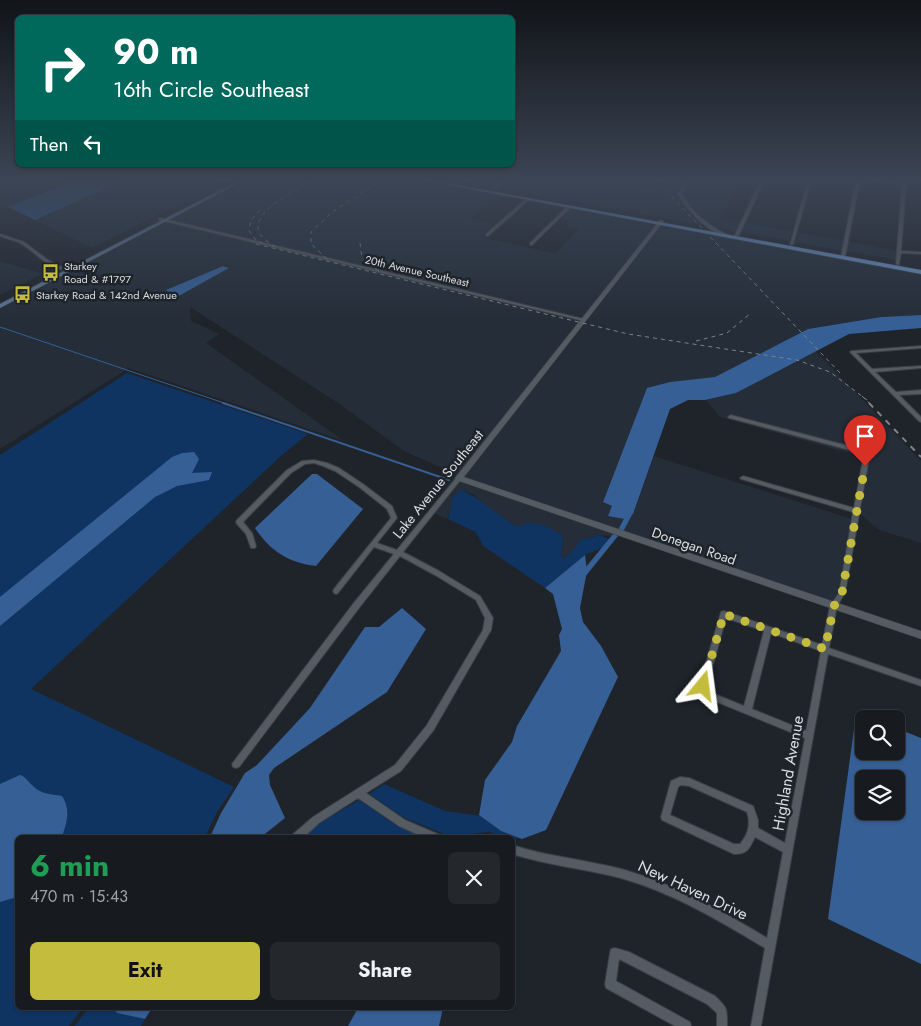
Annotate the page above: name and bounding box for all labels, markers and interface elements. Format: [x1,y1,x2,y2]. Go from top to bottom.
text: 90 m [113,27,199,77]
icon: right [30,35,95,100]
text: 16th Circle Southeast [113,73,309,105]
icon: left [79,130,107,158]
text: Then [30,131,69,158]
street label: 20th Avenue Southeast [363,251,471,291]
place label: Starkey Road & #1797 [64,258,131,287]
bus stop icon: Starkey Road & #1797 [40,262,60,282]
bus stop icon: Starkey Road & 142nd Avenue [12,285,32,305]
place label: Starkey Road & 142nd Avenue [36,287,177,303]
pin [844,415,886,466]
icon: arrive [851,422,879,450]
street label: Lake Avenue Southeast [388,425,489,543]
street label: Donegan Road [649,522,739,570]
position arrow [676,659,728,711]
map controls [855,710,905,820]
button: search [855,710,905,760]
street label: Highland Avenue [767,714,809,832]
button: layers [855,770,905,820]
text: 6 min [30,844,109,887]
button: close [448,852,500,904]
street label: New Haven Drive [634,854,752,926]
text: 470 m · 15:43 [30,885,128,908]
button: Exit [30,942,260,1000]
button: Share [270,942,500,1000]

